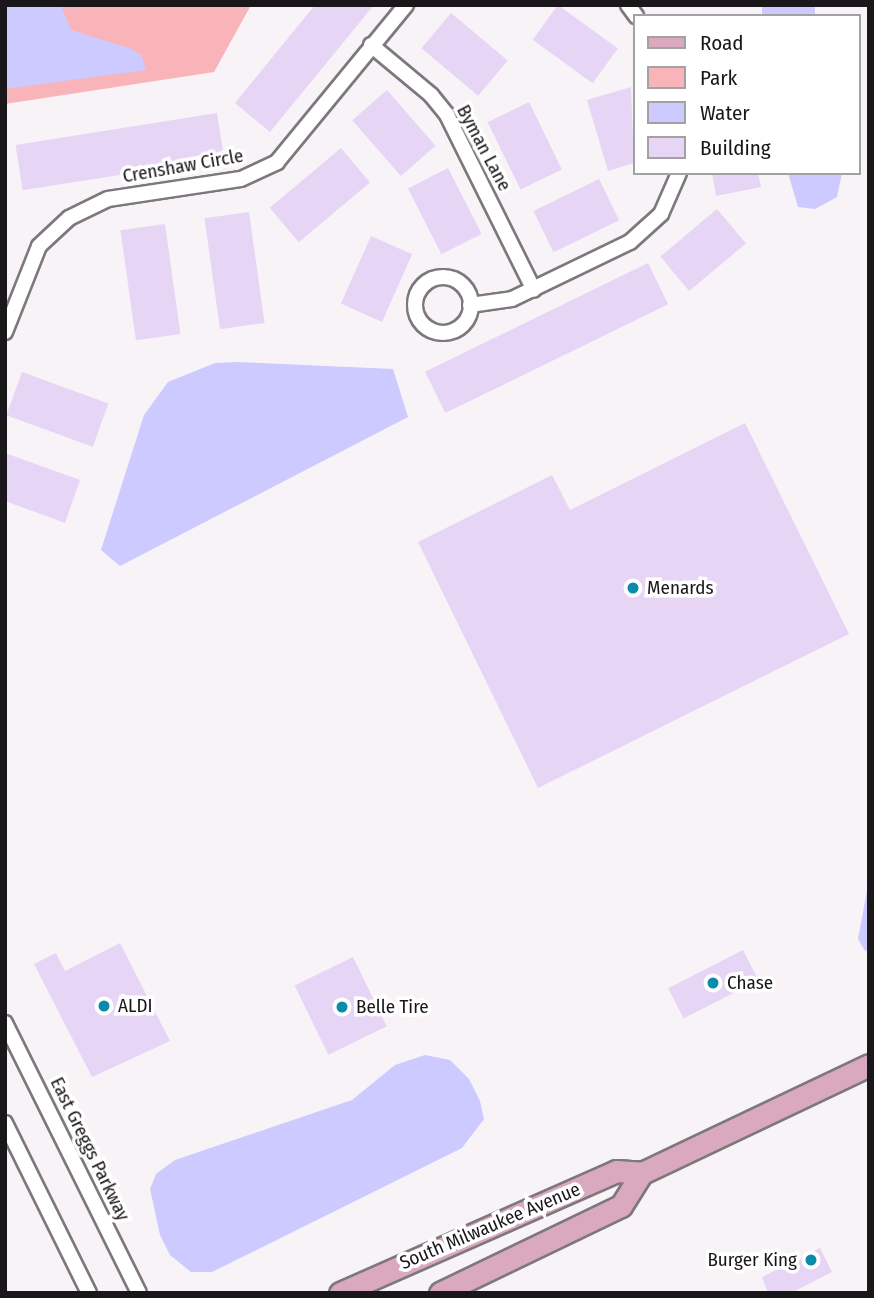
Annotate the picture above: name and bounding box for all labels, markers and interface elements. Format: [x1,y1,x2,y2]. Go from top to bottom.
legend [632,14,860,175]
text: Road [700,30,744,56]
text: Park [700,65,737,91]
text: Water [700,100,750,126]
street label: Byman Lane [452,101,516,195]
text: Building [700,135,771,161]
street label: Crenshaw Circle [121,144,245,188]
place label: Menards [647,577,714,599]
marker: Menards [625,580,641,596]
place label: Chase [727,972,773,994]
marker: Chase [705,975,721,991]
place label: ALDI [118,995,152,1017]
place label: Belle Tire [356,996,429,1018]
marker: ALDI [96,998,112,1014]
marker: Belle Tire [334,999,350,1015]
street label: East Greggs Parkway [45,1074,135,1224]
street label: South Milwaukee Avenue [396,1178,584,1274]
place label: Burger King [707,1249,797,1271]
marker: Burger King [803,1252,819,1268]

